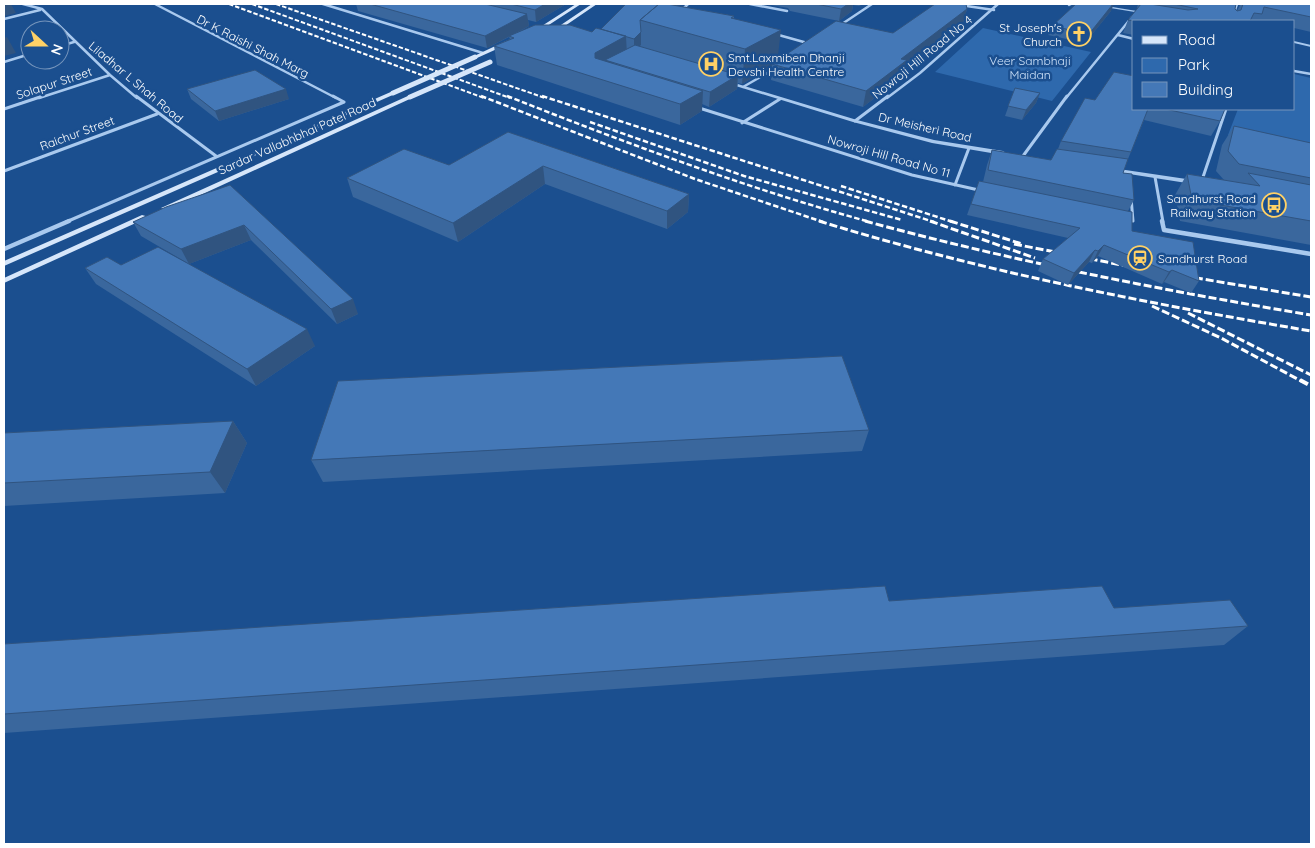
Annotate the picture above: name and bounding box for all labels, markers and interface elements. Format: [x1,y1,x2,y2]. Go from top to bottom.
street label: Dr K Raishi Shah Marg [194,11,312,81]
street label: Nowroji Hill Road No 4 [869,12,975,102]
north arrow [20,20,70,70]
place label: St Joseph's Church [999,20,1062,49]
legend [1132,20,1295,110]
church icon: St Joseph's Church [1066,21,1092,47]
text: Road [1178,30,1215,49]
street label: Liladhar L Shah Road [86,38,186,126]
text: N [47,42,67,58]
place label: Smt.Laxmiben Dhanji Devshi Health Centre [728,50,845,79]
hospital icon: Smt.Laxmiben Dhanji Devshi Health Centre [698,51,724,77]
park label: Veer Sambhaji Maidan [989,53,1071,82]
text: Park [1178,55,1210,74]
street label: Solapur Street [14,64,94,102]
text: Building [1178,80,1233,99]
street label: Sardar Vallabhbhai Patel Road [216,94,378,178]
street label: Dr Meisheri Road [877,109,973,145]
street label: Raichur Street [38,113,116,153]
street label: Nowroji Hill Road No 11 [826,131,952,181]
place label: Sandhurst Road Railway Station [1167,191,1256,220]
bus stop icon: Sandhurst Road Railway Station [1261,192,1287,218]
station icon: Sandhurst Road [1127,245,1153,271]
place label: Sandhurst Road [1158,251,1247,266]

